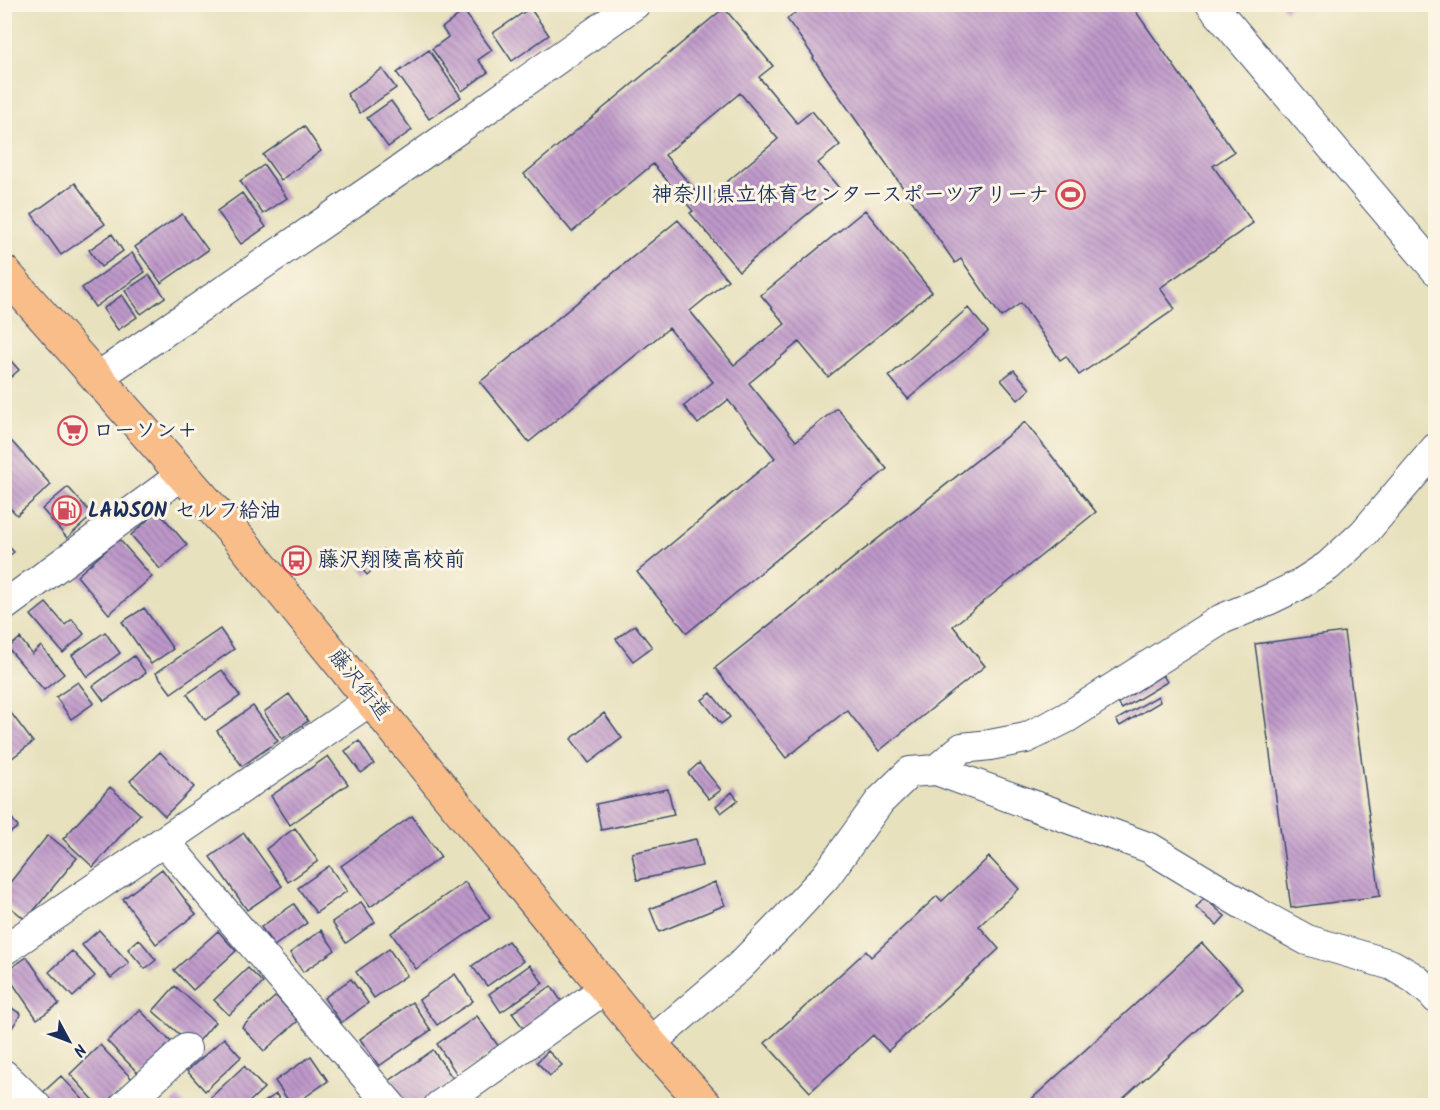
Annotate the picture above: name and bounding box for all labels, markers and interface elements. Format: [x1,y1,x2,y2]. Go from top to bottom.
place label: 神奈川県立体育センタースポーツアリーナ [652,179,1049,212]
sports icon: 神奈川県立体育センタースポーツアリーナ [1054,179,1086,211]
supermarket icon: ローソン＋ [56,415,88,447]
place label: ローソン＋ [93,415,198,448]
fuel station icon: LAWSON セルフ給油 [51,495,83,527]
place label: LAWSON セルフ給油 [88,495,281,528]
bus stop icon: 藤沢翔陵高校前 [281,544,313,576]
place label: 藤沢翔陵高校前 [318,544,465,577]
street label: 藤沢街道 [320,642,398,728]
north arrow [39,1011,99,1071]
text: N [66,1038,92,1062]

